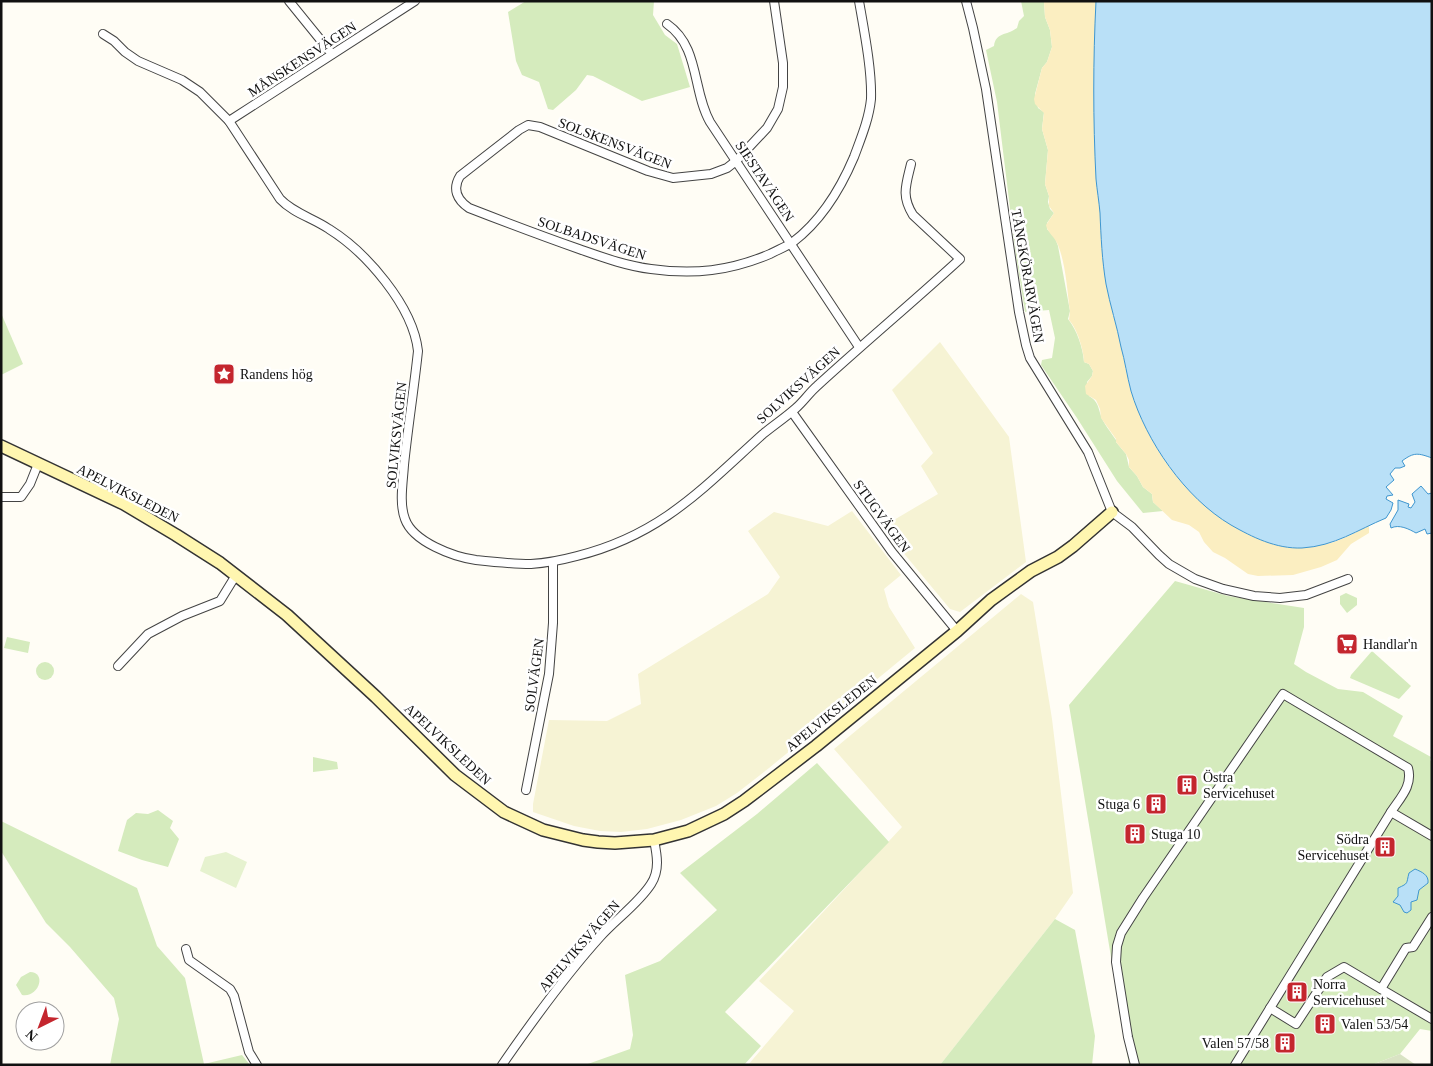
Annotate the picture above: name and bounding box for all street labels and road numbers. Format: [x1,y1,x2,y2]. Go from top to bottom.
street label: MÅNSKENSVÄGEN [245,18,359,100]
street label: SOLSKENSVÄGEN [556,114,674,172]
street label: SIESTAVÄGEN [732,138,798,224]
street label: TÅNGKÖRARVÄGEN [1008,208,1048,344]
street label: SOLBADSVÄGEN [536,213,648,263]
street label: SOLVIKSVÄGEN [753,343,843,427]
street label: SOLVIKSVÄGEN [382,381,410,489]
street label: APELVIKSLEDEN [74,461,181,526]
street label: STUGVÄGEN [850,477,914,555]
street label: SOLVÄGEN [521,637,547,713]
street label: APELVIKSLEDEN [783,672,880,755]
street label: APELVIKSLEDEN [401,701,494,788]
street label: APELVIKSVÄGEN [535,897,623,995]

